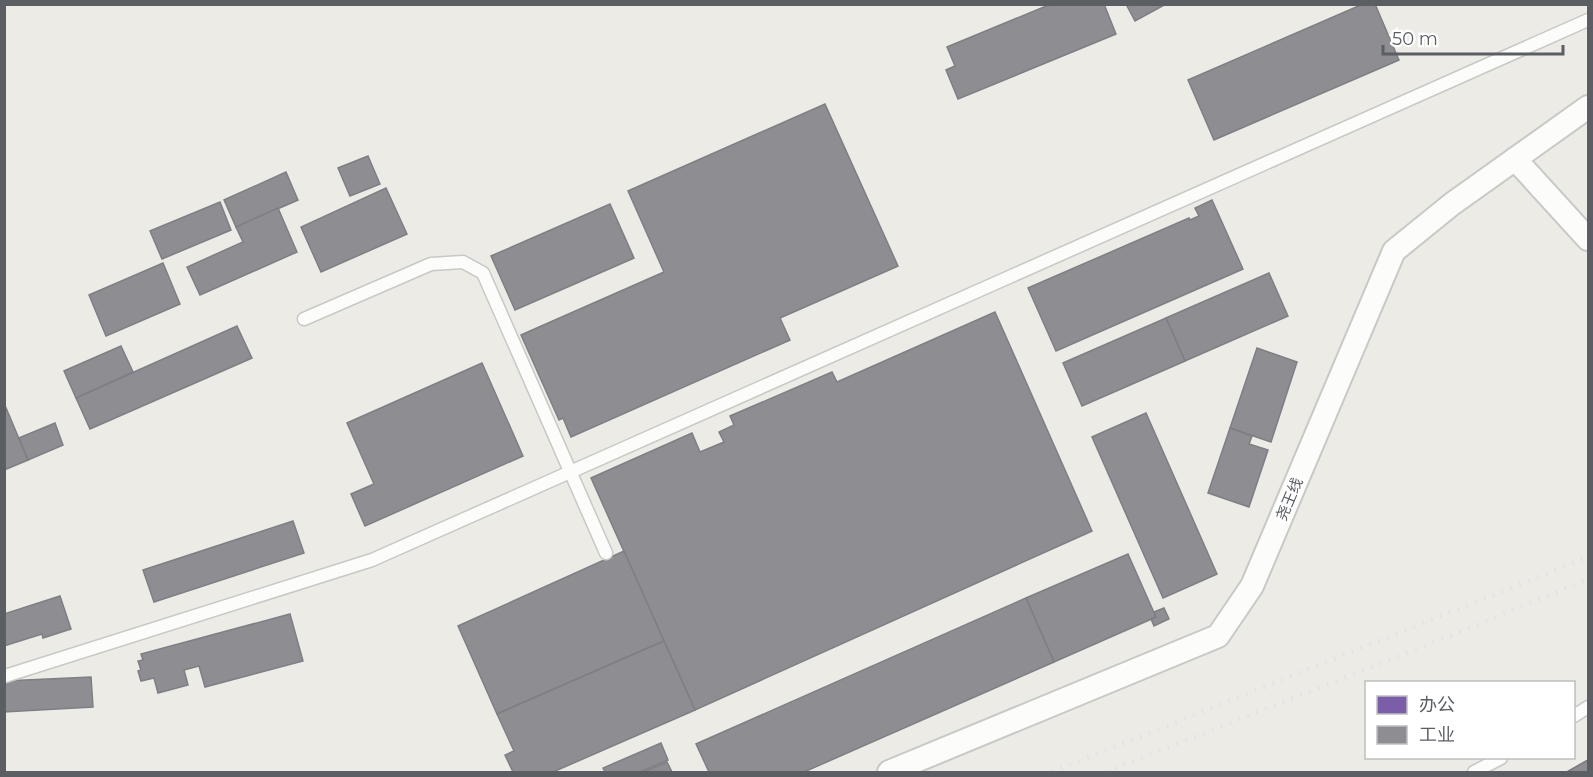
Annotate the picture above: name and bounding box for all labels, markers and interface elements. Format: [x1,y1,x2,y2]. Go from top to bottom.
scale bar [1383,18,1563,56]
text: 50 m [1392,28,1438,50]
street label: 尧王线 [1271,475,1307,523]
legend [1365,681,1575,759]
text: 办公 [1419,694,1455,716]
text: 工业 [1419,724,1455,746]

